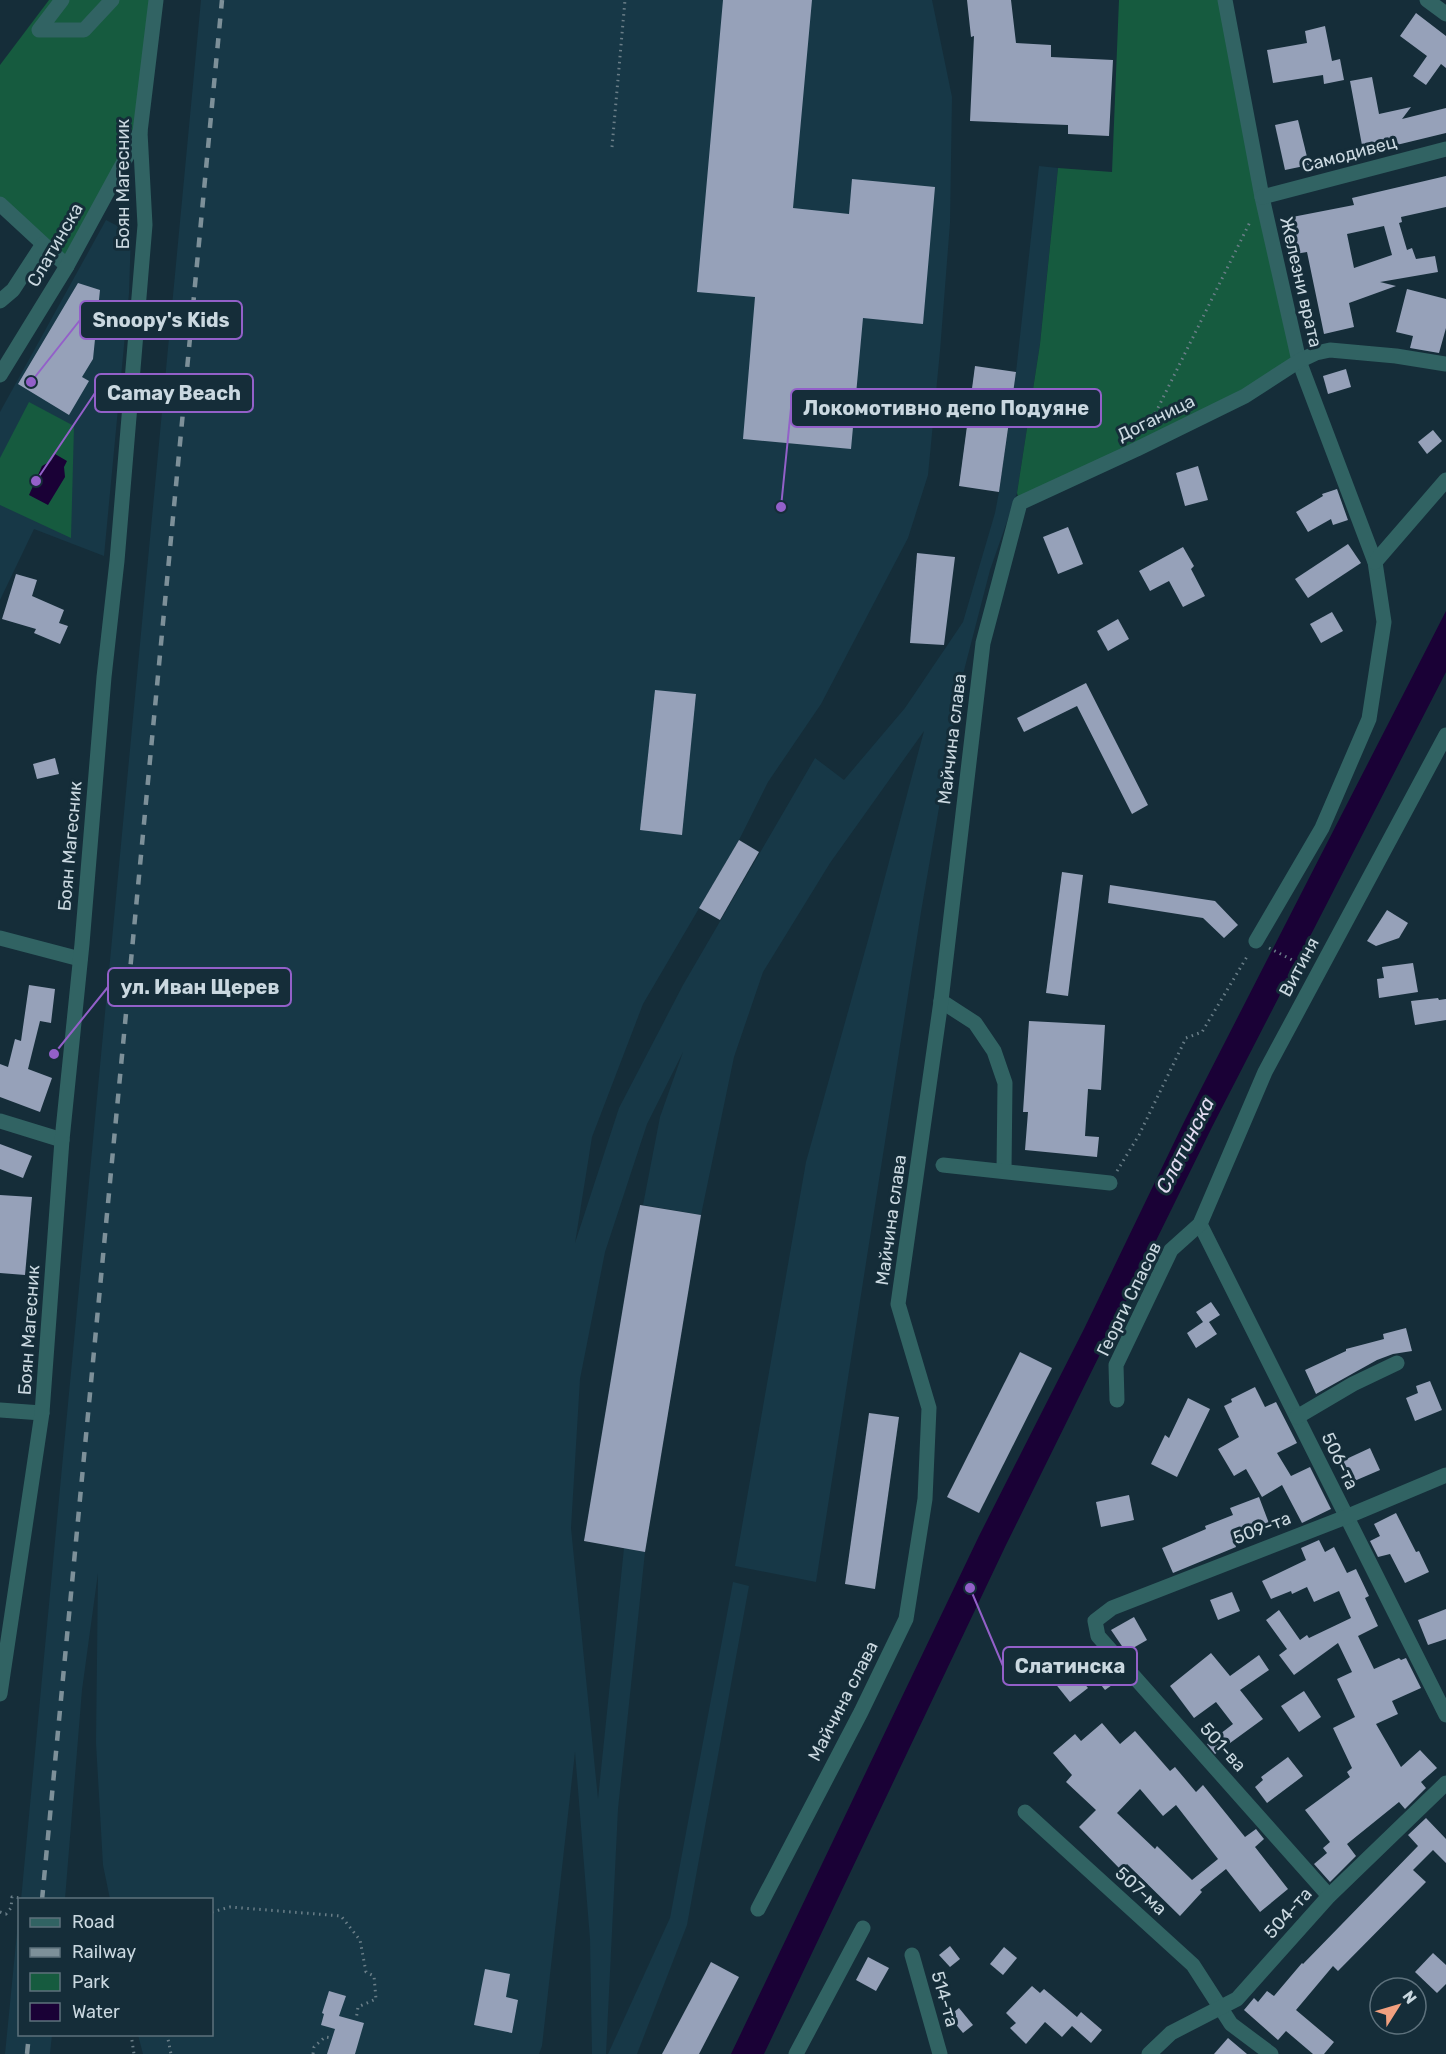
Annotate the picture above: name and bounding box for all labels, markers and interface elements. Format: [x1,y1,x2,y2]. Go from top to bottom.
street label: Боян Магесник [112,118,134,249]
street label: Самодивец [1299,131,1399,177]
street label: Слатинска [22,199,88,291]
street label: Железни врата [1275,214,1327,350]
callout: Snoopy's Kids [80,301,242,339]
text: Snoopy's Kids [92,308,230,332]
callout: Camay Beach [95,374,253,412]
text: Camay Beach [107,381,241,405]
callout: Локомотивно депо Подуяне [791,389,1101,427]
street label: Доганица [1114,390,1198,446]
text: Локомотивно депо Подуяне [803,396,1089,420]
street label: Майчина слава [933,672,971,806]
street label: Боян Магесник [53,780,87,912]
street label: Витиня [1274,934,1324,1000]
callout: ул. Иван Щерев [108,968,291,1006]
text: ул. Иван Щерев [120,975,280,999]
water label: Слатинска [1151,1093,1220,1197]
street label: Майчина слава [871,1153,911,1287]
street label: Георги Спасов [1092,1238,1166,1360]
street label: Боян Магесник [13,1264,45,1396]
street label: 506-та [1317,1429,1363,1493]
street label: 509-та [1230,1507,1294,1549]
street label: Майчина слава [803,1637,883,1765]
callout: Слатинска [1003,1647,1137,1685]
text: Слатинска [1015,1654,1125,1678]
street label: 501-ва [1195,1718,1251,1776]
street label: 507-ма [1111,1862,1171,1920]
street label: 504-та [1259,1883,1317,1943]
legend [18,1898,213,2036]
text: Road [72,1911,115,1933]
text: Railway [72,1941,136,1963]
street label: 514-та [927,1968,963,2030]
text: Park [72,1971,110,1993]
north arrow [1368,1976,1428,2036]
text: N [1399,1987,1421,2008]
text: Water [72,2001,120,2023]

